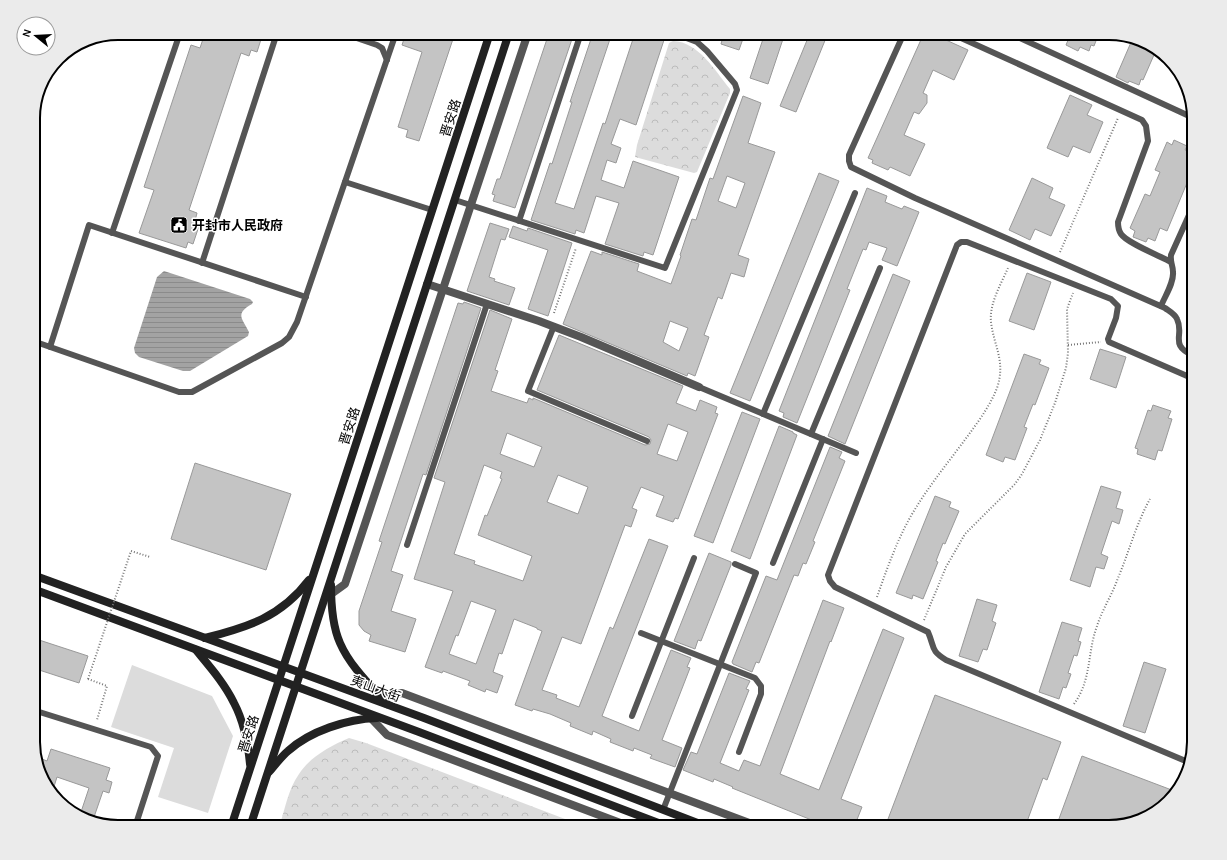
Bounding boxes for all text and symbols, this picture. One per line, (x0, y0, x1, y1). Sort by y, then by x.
north arrow (16, 16, 56, 56)
text: N (20, 27, 34, 39)
street label: 晋安路 (437, 97, 464, 139)
public building icon: 开封市人民政府 (169, 215, 189, 235)
place label: 开封市人民政府 (192, 218, 283, 233)
street label: 晋安路 (336, 405, 363, 447)
street label: 夷山大街 (349, 673, 403, 704)
street label: 晋安路 (235, 713, 262, 755)

